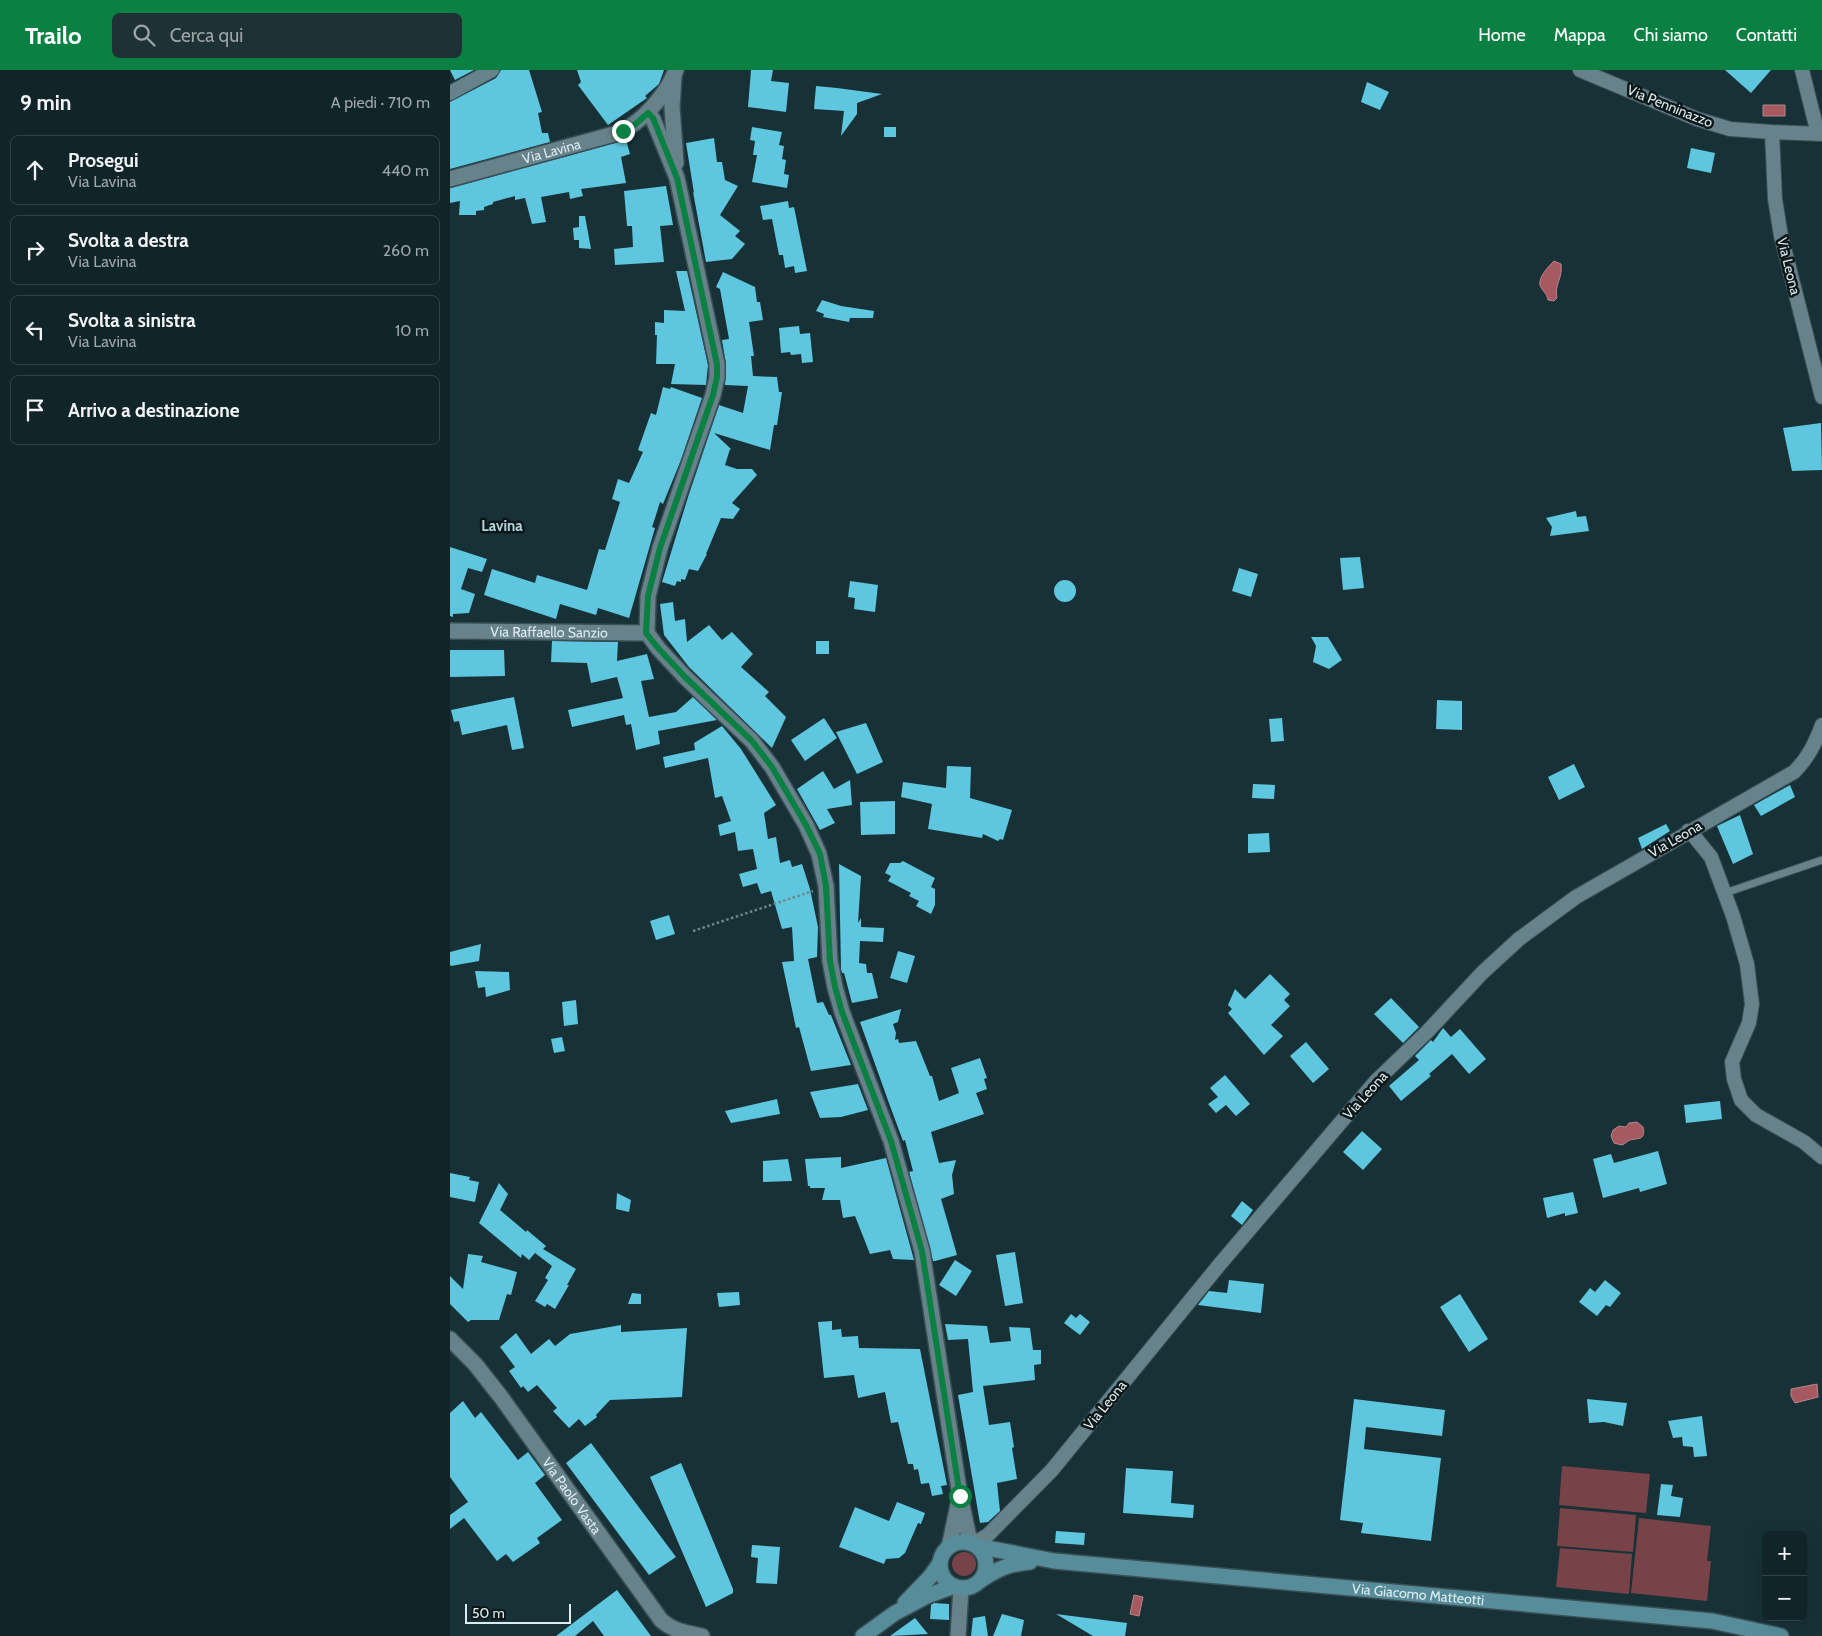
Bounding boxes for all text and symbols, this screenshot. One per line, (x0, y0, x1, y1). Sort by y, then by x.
search box (112, 13, 462, 58)
text: Trailo (25, 21, 82, 50)
icon: search (130, 21, 158, 49)
text: Cerca qui (170, 24, 243, 47)
text: Home (1478, 24, 1526, 46)
text: Mappa (1554, 24, 1606, 46)
text: Chi siamo (1634, 24, 1708, 46)
text: Contatti (1736, 24, 1797, 46)
street label: Via Penninazzo (1624, 81, 1716, 131)
text: 9 min (20, 90, 71, 115)
text: A piedi · 710 m (331, 93, 430, 112)
route end (612, 120, 635, 143)
street label: Via Lavina (520, 135, 583, 168)
text: Prosegui (68, 149, 139, 172)
icon: ahead (21, 156, 49, 184)
text: 440 m (382, 161, 429, 180)
text: Via Lavina (68, 172, 136, 191)
text: Svolta a destra (68, 229, 189, 252)
icon: right (21, 236, 49, 264)
street label: Via Leona (1773, 236, 1805, 297)
text: 260 m (383, 241, 429, 260)
text: Via Lavina (68, 252, 136, 271)
text: Svolta a sinistra (68, 309, 196, 332)
icon: left (21, 316, 49, 344)
text: 10 m (395, 321, 429, 340)
text: Via Lavina (68, 332, 136, 351)
icon: arrive (21, 396, 49, 424)
text: Arrivo a destinazione (68, 399, 239, 422)
district label: Lavina (481, 517, 523, 535)
street label: Via Raffaello Sanzio (490, 622, 608, 642)
street label: Via Leona (1645, 816, 1705, 861)
street label: Via Leona (1339, 1067, 1391, 1123)
street label: Via Leona (1080, 1376, 1131, 1433)
street label: Via Paolo Vasta (538, 1454, 606, 1538)
route start (949, 1485, 972, 1508)
map controls (1762, 1531, 1807, 1621)
button: + (1762, 1531, 1807, 1576)
button: − (1762, 1576, 1807, 1621)
street label: Via Giacomo Matteotti (1351, 1579, 1485, 1609)
scale bar (465, 1601, 571, 1624)
text: 50 m (472, 1604, 505, 1622)

